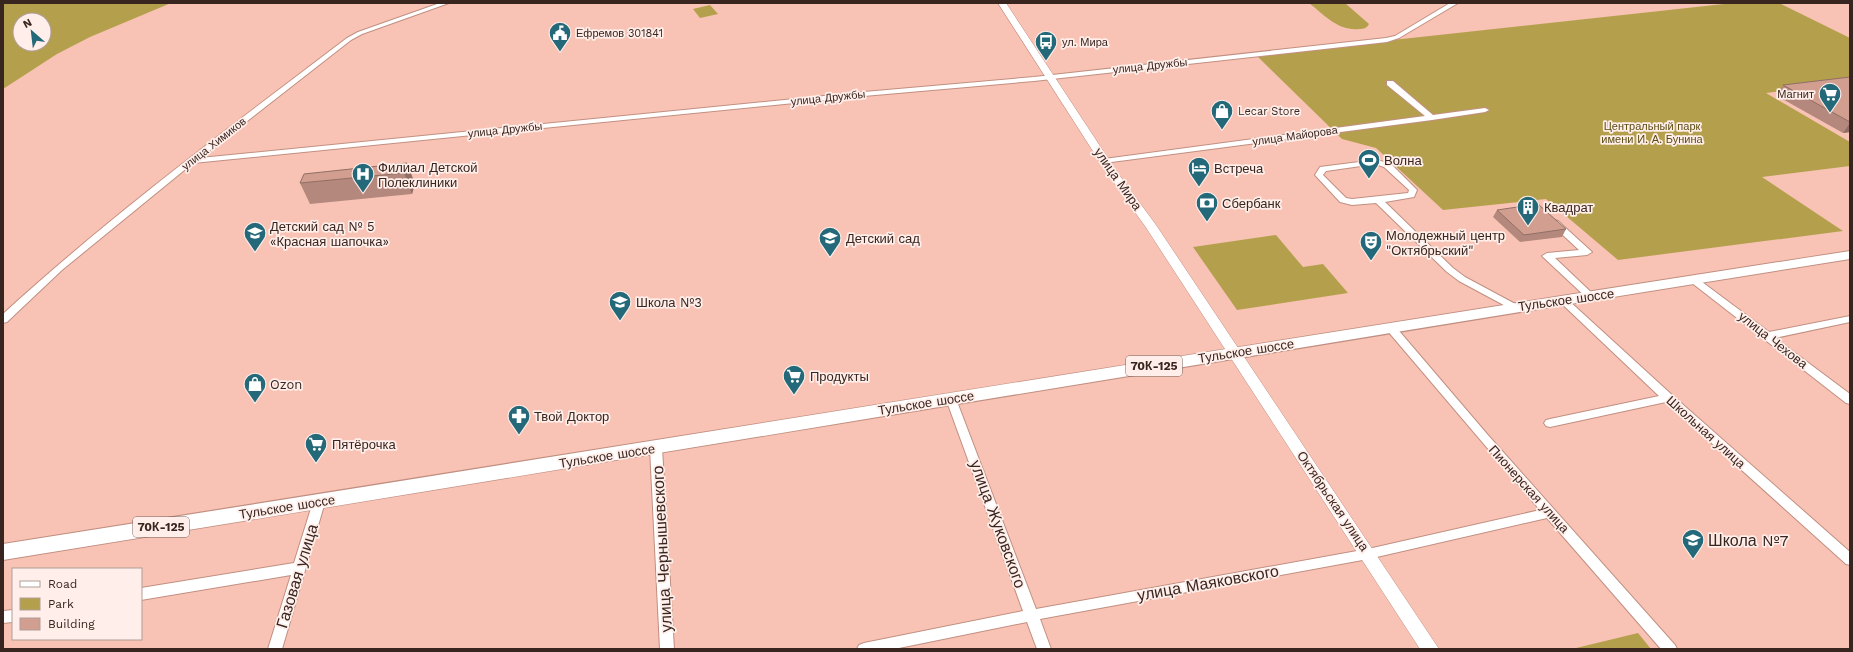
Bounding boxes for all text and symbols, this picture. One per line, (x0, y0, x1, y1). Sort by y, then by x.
north arrow (12, 12, 52, 52)
text: N (21, 16, 34, 31)
public building icon: Ефремов 301841 (547, 20, 573, 53)
place label: Ефремов 301841 (576, 27, 663, 40)
bus stop icon: ул. Мира (1033, 29, 1059, 62)
place label: ул. Мира (1062, 36, 1109, 49)
street label: улица Дружбы (1112, 56, 1188, 76)
supermarket icon: Магнит (1817, 81, 1843, 114)
street label: улица Дружбы (790, 88, 866, 108)
place label: Магнит (1777, 88, 1814, 101)
shop icon: Lecar Store (1209, 98, 1235, 131)
place label: Lecar Store (1238, 105, 1300, 118)
street label: улица Химиков (179, 115, 249, 173)
street label: улица Дружбы (467, 120, 543, 140)
park label: Центральный парк имени И. А. Бунина (1601, 120, 1704, 146)
street label: улица Майорова (1252, 123, 1339, 148)
street label: улица Мира (1091, 145, 1145, 214)
sports icon: Волна (1356, 147, 1382, 180)
place label: Волна (1384, 153, 1422, 168)
hotel icon: Встреча (1186, 155, 1212, 188)
place label: Филиал Детской Полеклиники (378, 160, 477, 190)
hospital icon: Филиал Детской Полеклиники (350, 161, 376, 194)
place label: Встреча (1214, 161, 1264, 176)
bank icon: Сбербанк (1194, 190, 1220, 223)
building icon: Квадрат (1515, 194, 1541, 227)
place label: Сбербанк (1222, 196, 1281, 211)
place label: Квадрат (1544, 200, 1593, 215)
place label: Детский сад № 5 «Красная шапочка» (270, 219, 389, 249)
school or university icon: Детский сад № 5 «Красная шапочка» (242, 220, 268, 253)
school or university icon: Детский сад (817, 225, 843, 258)
place label: Молодежный центр "Октябрьский" (1386, 228, 1505, 258)
theatre icon: Молодежный центр "Октябрьский" (1358, 229, 1384, 262)
place label: Детский сад (846, 231, 920, 246)
street label: Тульское шоссе (1517, 286, 1615, 314)
school or university icon: Школа №3 (607, 289, 633, 322)
place label: Школа №3 (636, 295, 702, 310)
street label: улица Чехова (1736, 308, 1811, 372)
street label: Тульское шоссе (1197, 336, 1295, 366)
road number: 70К-125 (1126, 356, 1182, 376)
supermarket icon: Продукты (781, 363, 807, 396)
place label: Продукты (810, 369, 869, 384)
shop icon: Ozon (242, 371, 268, 404)
place label: Ozon (270, 377, 302, 392)
street label: Тульское шоссе (877, 388, 975, 418)
street label: Школьная улица (1664, 393, 1749, 472)
pharmacy icon: Твой Доктор (506, 403, 532, 436)
place label: Твой Доктор (534, 409, 609, 424)
supermarket icon: Пятёрочка (303, 431, 329, 464)
place label: Пятёрочка (332, 437, 396, 452)
street label: Тульское шоссе (558, 441, 656, 471)
street label: Пионерская улица (1486, 442, 1573, 536)
street label: Октябрьская улица (1294, 448, 1372, 554)
street label: улица Жуковского (966, 457, 1030, 591)
street label: улица Чернышевского (648, 465, 676, 633)
street label: Тульское шоссе (238, 492, 336, 522)
road number: 70К-125 (133, 517, 189, 537)
street label: Газовая улица (272, 522, 322, 630)
school or university icon: Школа №7 (1680, 527, 1706, 560)
place label: Школа №7 (1708, 531, 1789, 550)
street label: улица Маяковского (1136, 561, 1280, 605)
legend (12, 568, 142, 640)
text: Road (48, 577, 77, 591)
text: Park (48, 597, 74, 611)
text: Building (48, 617, 95, 631)

